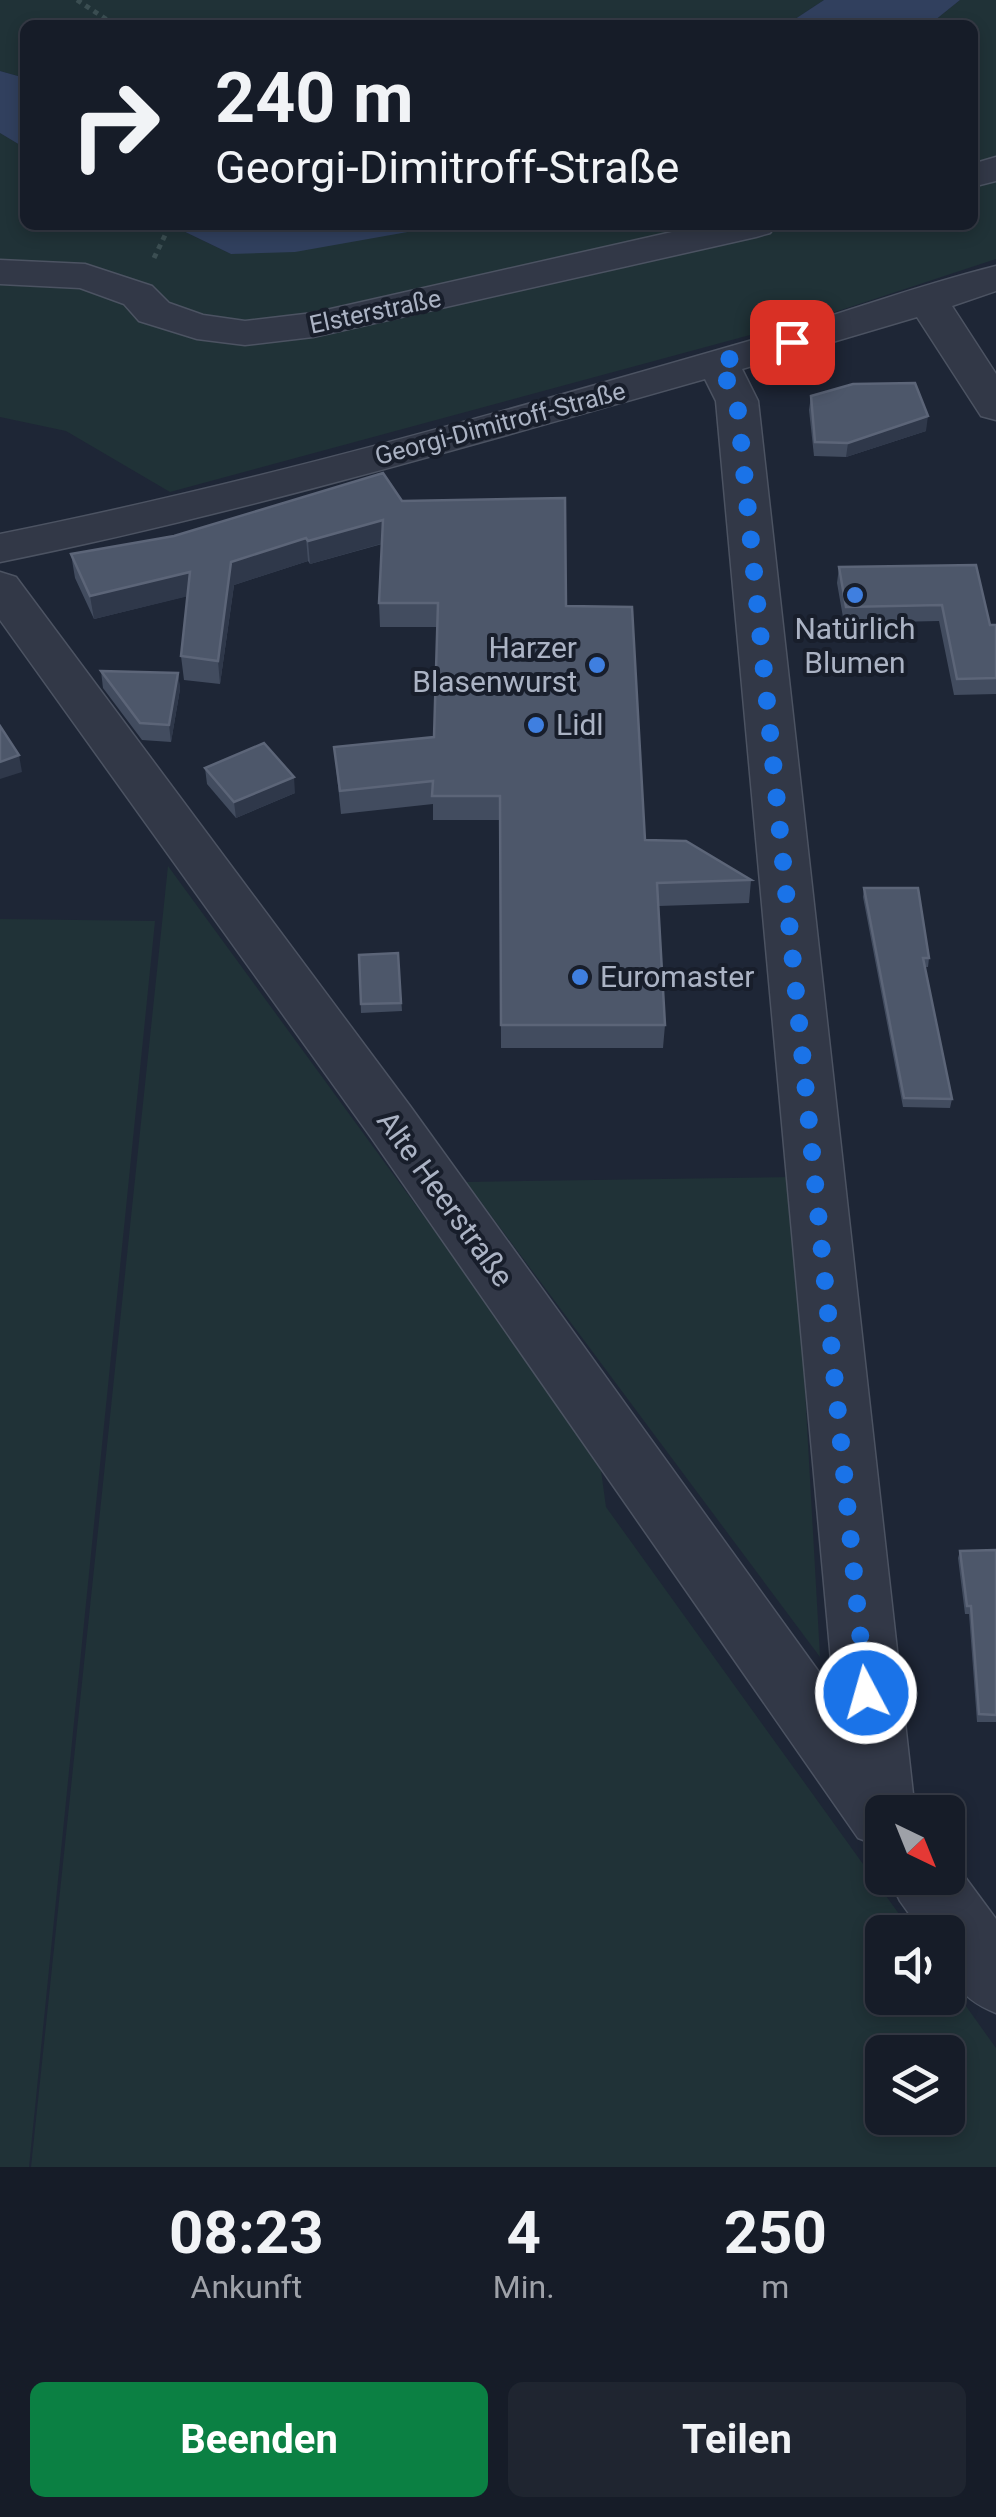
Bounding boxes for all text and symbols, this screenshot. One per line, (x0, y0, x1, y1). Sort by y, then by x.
text: 240 m (215, 57, 414, 139)
icon: right (50, 60, 180, 190)
text: Georgi-Dimitroff-Straße (215, 141, 679, 194)
street label: Elsterstraße (307, 283, 444, 340)
pin (750, 300, 835, 385)
icon: arrive (765, 315, 820, 370)
street label: Georgi-Dimitroff-Straße (372, 376, 628, 471)
marker: Natürlich Blumen (844, 584, 866, 606)
place label: Natürlich Blumen (794, 611, 916, 680)
place label: Harzer Blasenwurst (412, 630, 577, 699)
marker: Harzer Blasenwurst (586, 654, 608, 676)
place label: Lidl (556, 707, 604, 742)
marker: Lidl (525, 714, 547, 736)
place label: Euromaster (600, 959, 754, 994)
marker: Euromaster (569, 966, 591, 988)
street label: Alte Heerstraße (370, 1104, 521, 1293)
position arrow (814, 1641, 918, 1745)
north arrow (865, 1795, 965, 1895)
map controls (865, 1795, 965, 2135)
button: sound (865, 1915, 965, 2015)
button: layers (865, 2035, 965, 2135)
text: 08:23 (169, 2197, 324, 2268)
text: 4 (506, 2197, 541, 2268)
text: 250 (724, 2197, 827, 2268)
text: Ankunft (191, 2268, 302, 2306)
text: Min. (493, 2268, 555, 2306)
text: m (761, 2268, 789, 2306)
button: Beenden (30, 2382, 488, 2497)
button: Teilen (508, 2382, 966, 2497)

